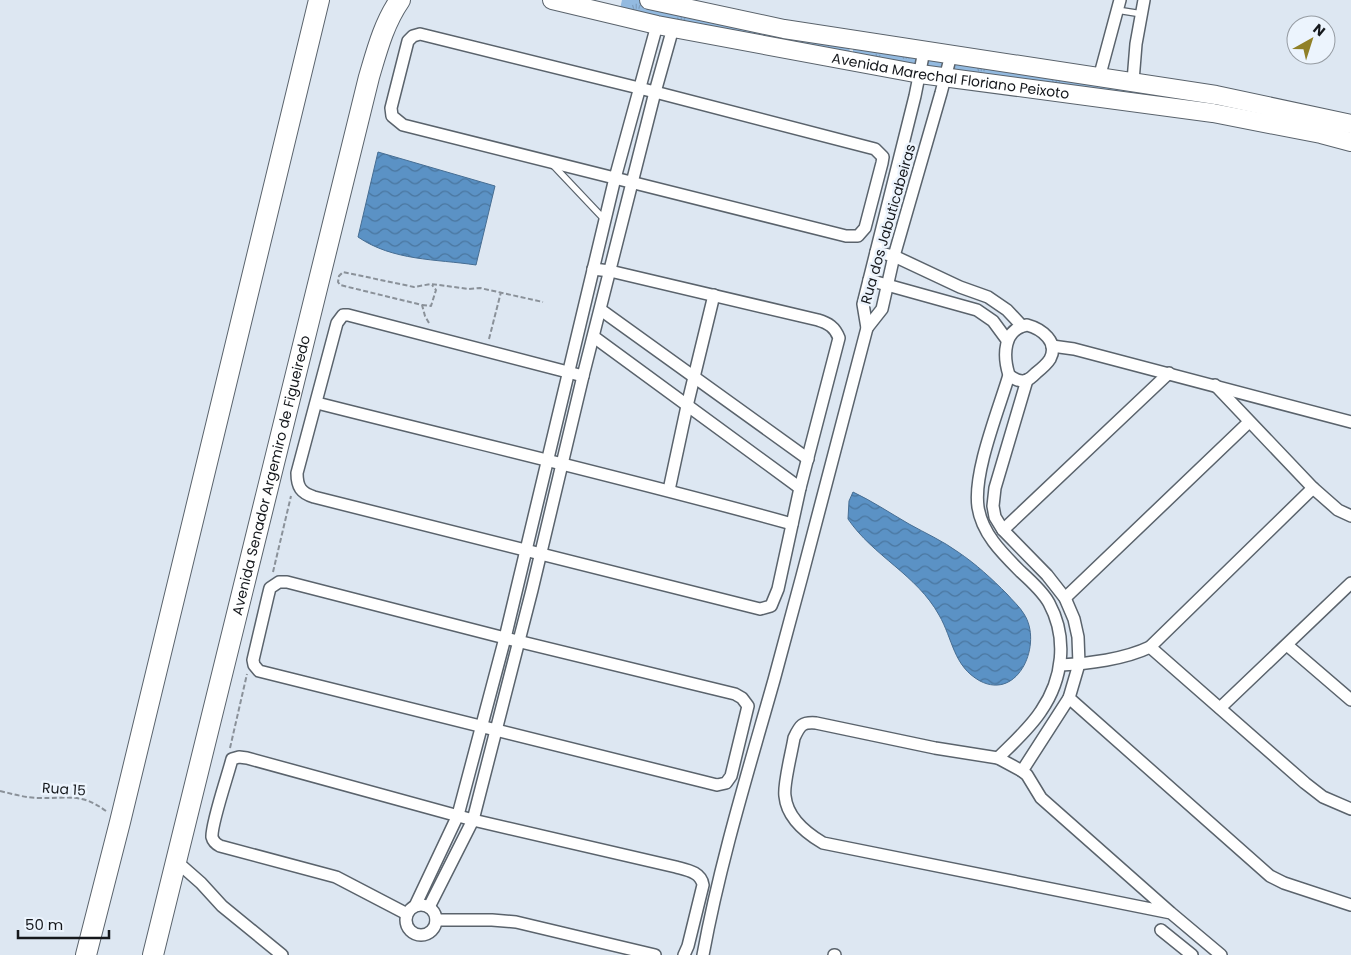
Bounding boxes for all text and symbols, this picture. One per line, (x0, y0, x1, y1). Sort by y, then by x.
north arrow (1286, 15, 1336, 65)
text: N (1309, 19, 1330, 41)
street label: Avenida Marechal Floriano Peixoto (830, 48, 1071, 104)
street label: Rua dos Jabuticabeiras (856, 142, 920, 306)
street label: Avenida Senador Argemiro de Figueiredo (227, 333, 315, 617)
street label: Rua 15 (41, 777, 87, 801)
scale bar (18, 908, 109, 940)
text: 50 m (25, 914, 63, 935)

